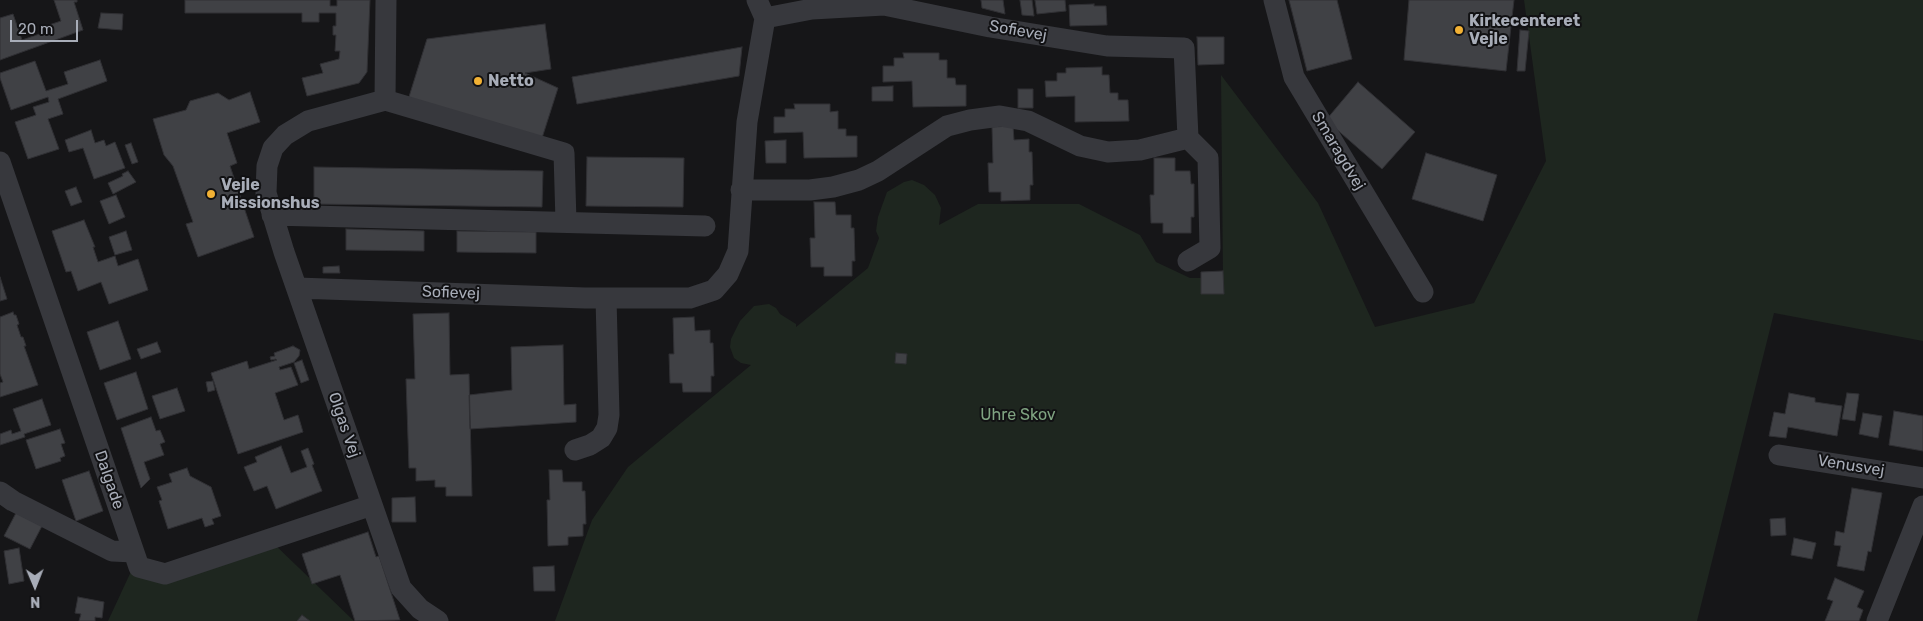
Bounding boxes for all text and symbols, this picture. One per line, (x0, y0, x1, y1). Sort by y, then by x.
scale bar (12, 10, 80, 42)
place label: Kirkecenteret Vejle (1469, 11, 1580, 49)
street label: Sofievej (988, 17, 1048, 45)
text: 20 m (18, 20, 53, 38)
marker: Kirkecenteret Vejle (1453, 24, 1465, 36)
place label: Netto (488, 71, 534, 91)
marker: Netto (472, 75, 484, 87)
street label: Smaragdvej (1307, 108, 1369, 194)
place label: Vejle Missionshus (221, 175, 320, 213)
marker: Vejle Missionshus (205, 188, 217, 200)
street label: Sofievej (422, 282, 480, 304)
street label: Olgas Vej (324, 390, 364, 460)
park label: Uhre Skov (980, 405, 1056, 425)
street label: Dalgade (90, 448, 128, 512)
street label: Venusvej (1816, 451, 1886, 481)
north arrow (10, 561, 60, 611)
text: N (30, 593, 40, 610)

